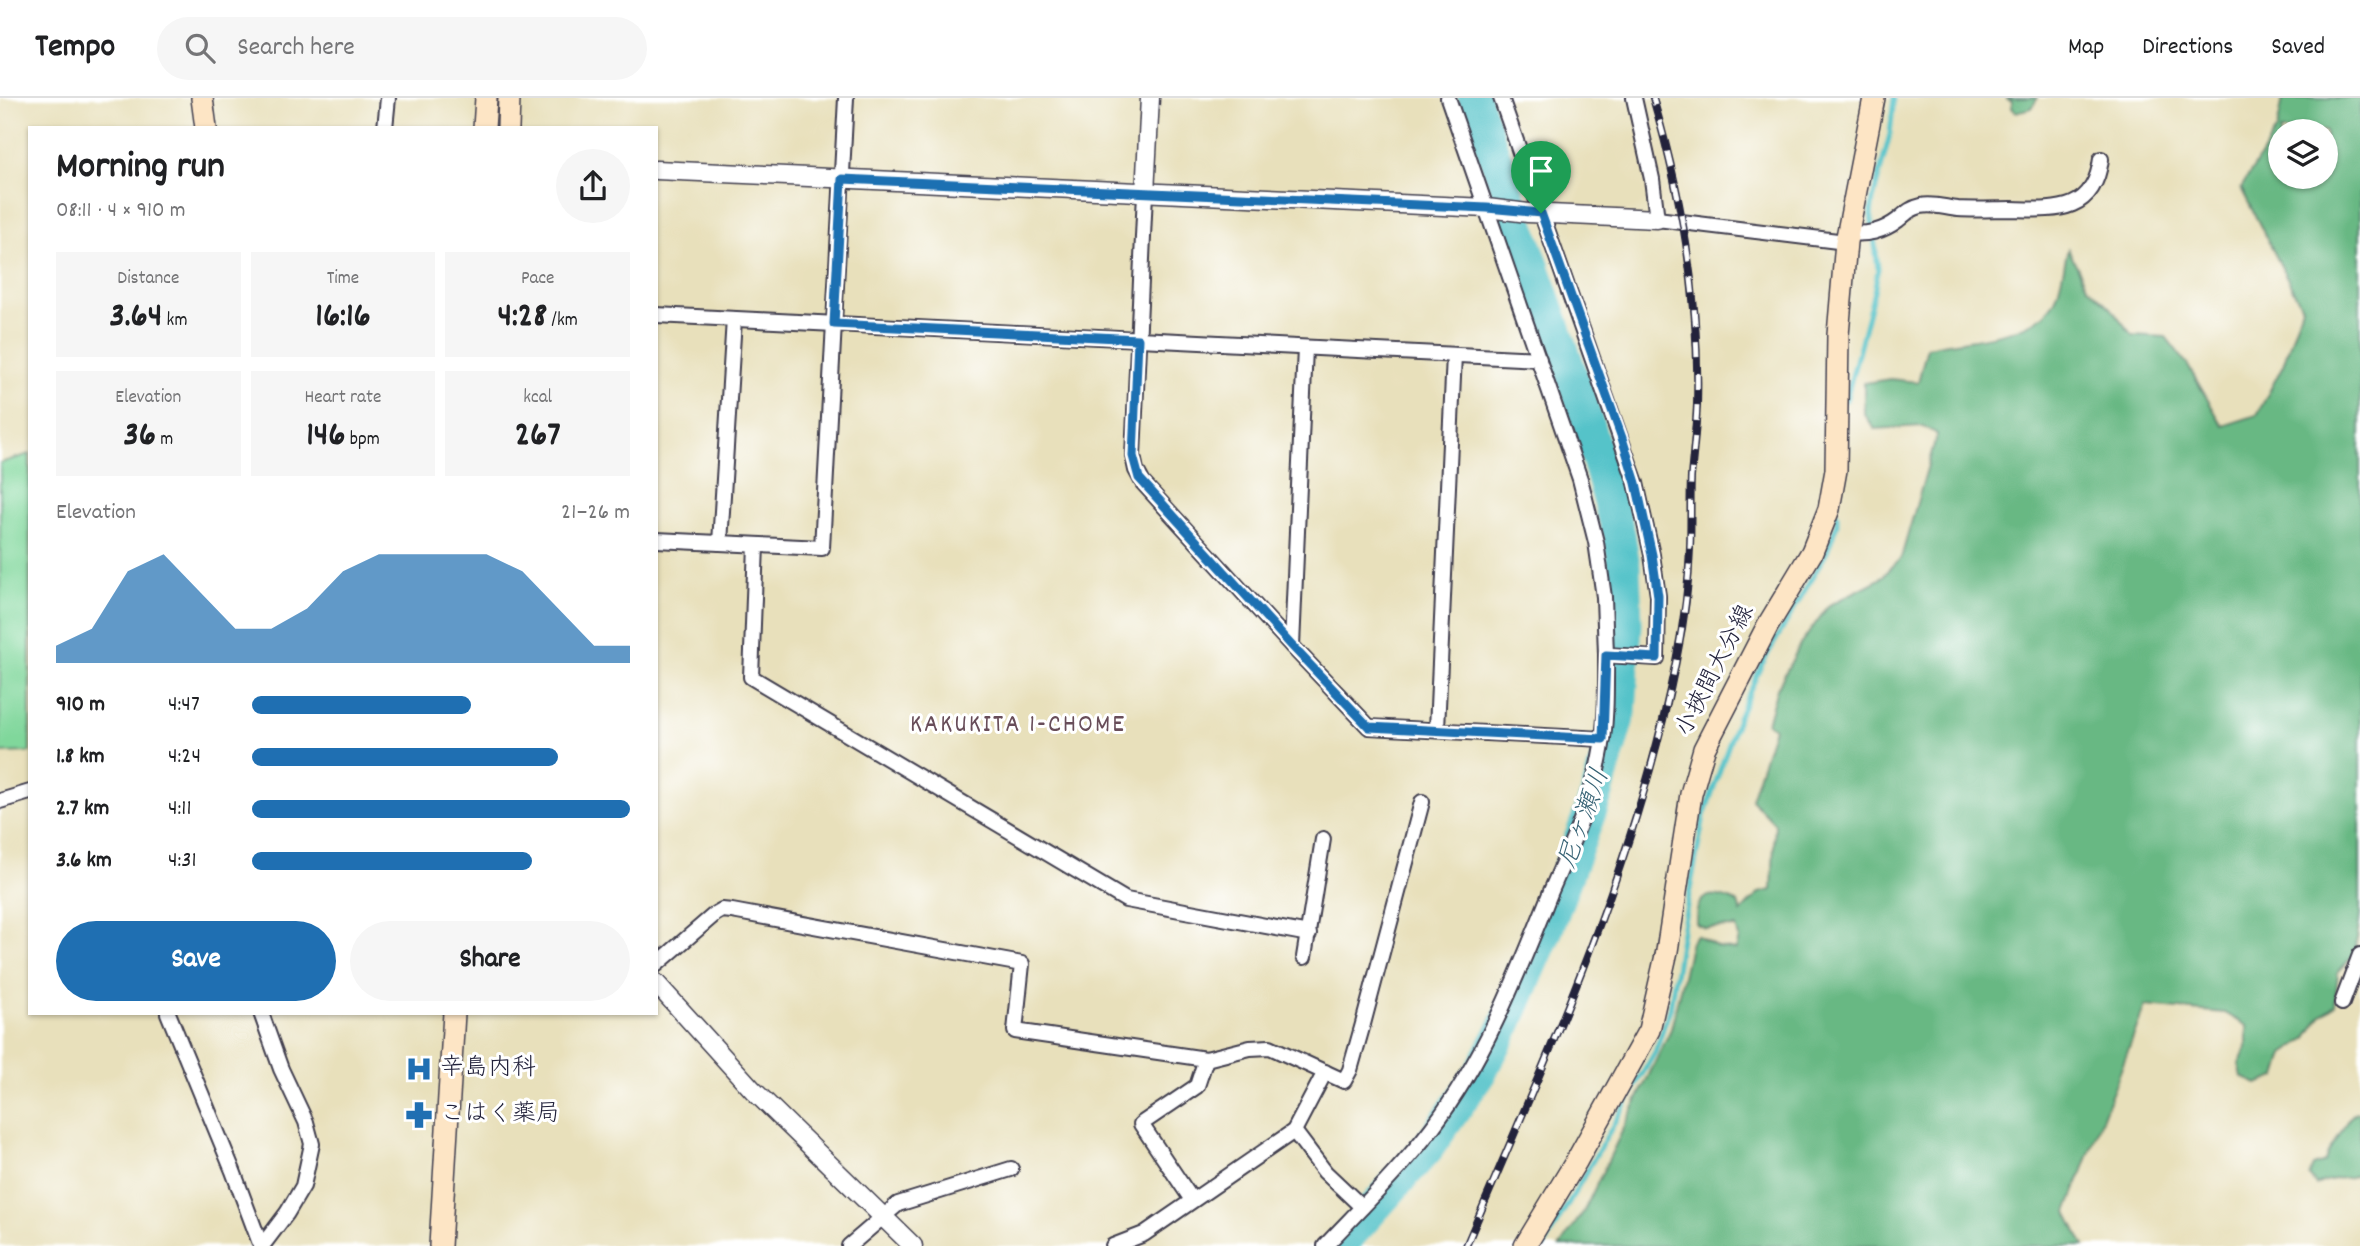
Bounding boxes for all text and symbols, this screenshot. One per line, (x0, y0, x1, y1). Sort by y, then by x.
search box (157, 17, 647, 80)
text: Tempo (35, 25, 115, 72)
icon: search (181, 29, 219, 67)
text: Search here (237, 30, 355, 67)
text: Map (2068, 31, 2104, 65)
text: Directions (2142, 31, 2233, 65)
text: Saved (2271, 31, 2325, 65)
map controls (2268, 119, 2338, 189)
button: layers (2268, 119, 2338, 189)
text: Morning run (56, 141, 225, 196)
pin (1511, 141, 1571, 213)
button: share (556, 149, 630, 223)
icon: arrive (1522, 152, 1560, 190)
text: 08:11 · 4 × 910 m (56, 195, 186, 228)
text: Distance (117, 266, 179, 293)
text: Time (327, 266, 359, 293)
text: Pace (521, 266, 554, 293)
text: 3.64 (109, 293, 162, 343)
text: 16:16 (315, 293, 371, 343)
text: 4:28 (498, 293, 547, 343)
text: km (162, 308, 187, 335)
text: /km (547, 308, 578, 335)
text: Elevation (115, 385, 181, 412)
text: Heart rate (305, 385, 381, 412)
text: kcal (523, 385, 552, 412)
text: 36 (123, 412, 156, 462)
text: 146 (306, 412, 345, 462)
text: 267 (515, 412, 561, 462)
text: m (156, 427, 173, 454)
text: bpm (345, 427, 380, 454)
text: Elevation (56, 497, 136, 530)
text: 21–26 m (561, 497, 630, 530)
street label: 小挾間大分線 (1668, 599, 1764, 743)
text: 910 m (56, 689, 105, 722)
text: 4:47 (168, 689, 200, 722)
district label: KAKUKITA 1-CHOME (910, 707, 1126, 744)
text: 1.8 km (56, 741, 105, 774)
text: 4:24 (168, 741, 201, 774)
water label: 尼ヶ瀬川 (1550, 764, 1620, 874)
text: 2.7 km (56, 793, 109, 826)
text: 4:11 (168, 793, 191, 826)
text: 3.6 km (56, 845, 112, 878)
text: 4:31 (168, 845, 197, 878)
button: Save (56, 921, 336, 1001)
button: Share (350, 921, 630, 1001)
place label: 辛島内科 (440, 1052, 536, 1086)
hospital icon: 辛島内科 (404, 1054, 434, 1084)
place label: こはく薬局 (440, 1098, 560, 1132)
pharmacy icon: こはく薬局 (404, 1100, 434, 1130)

